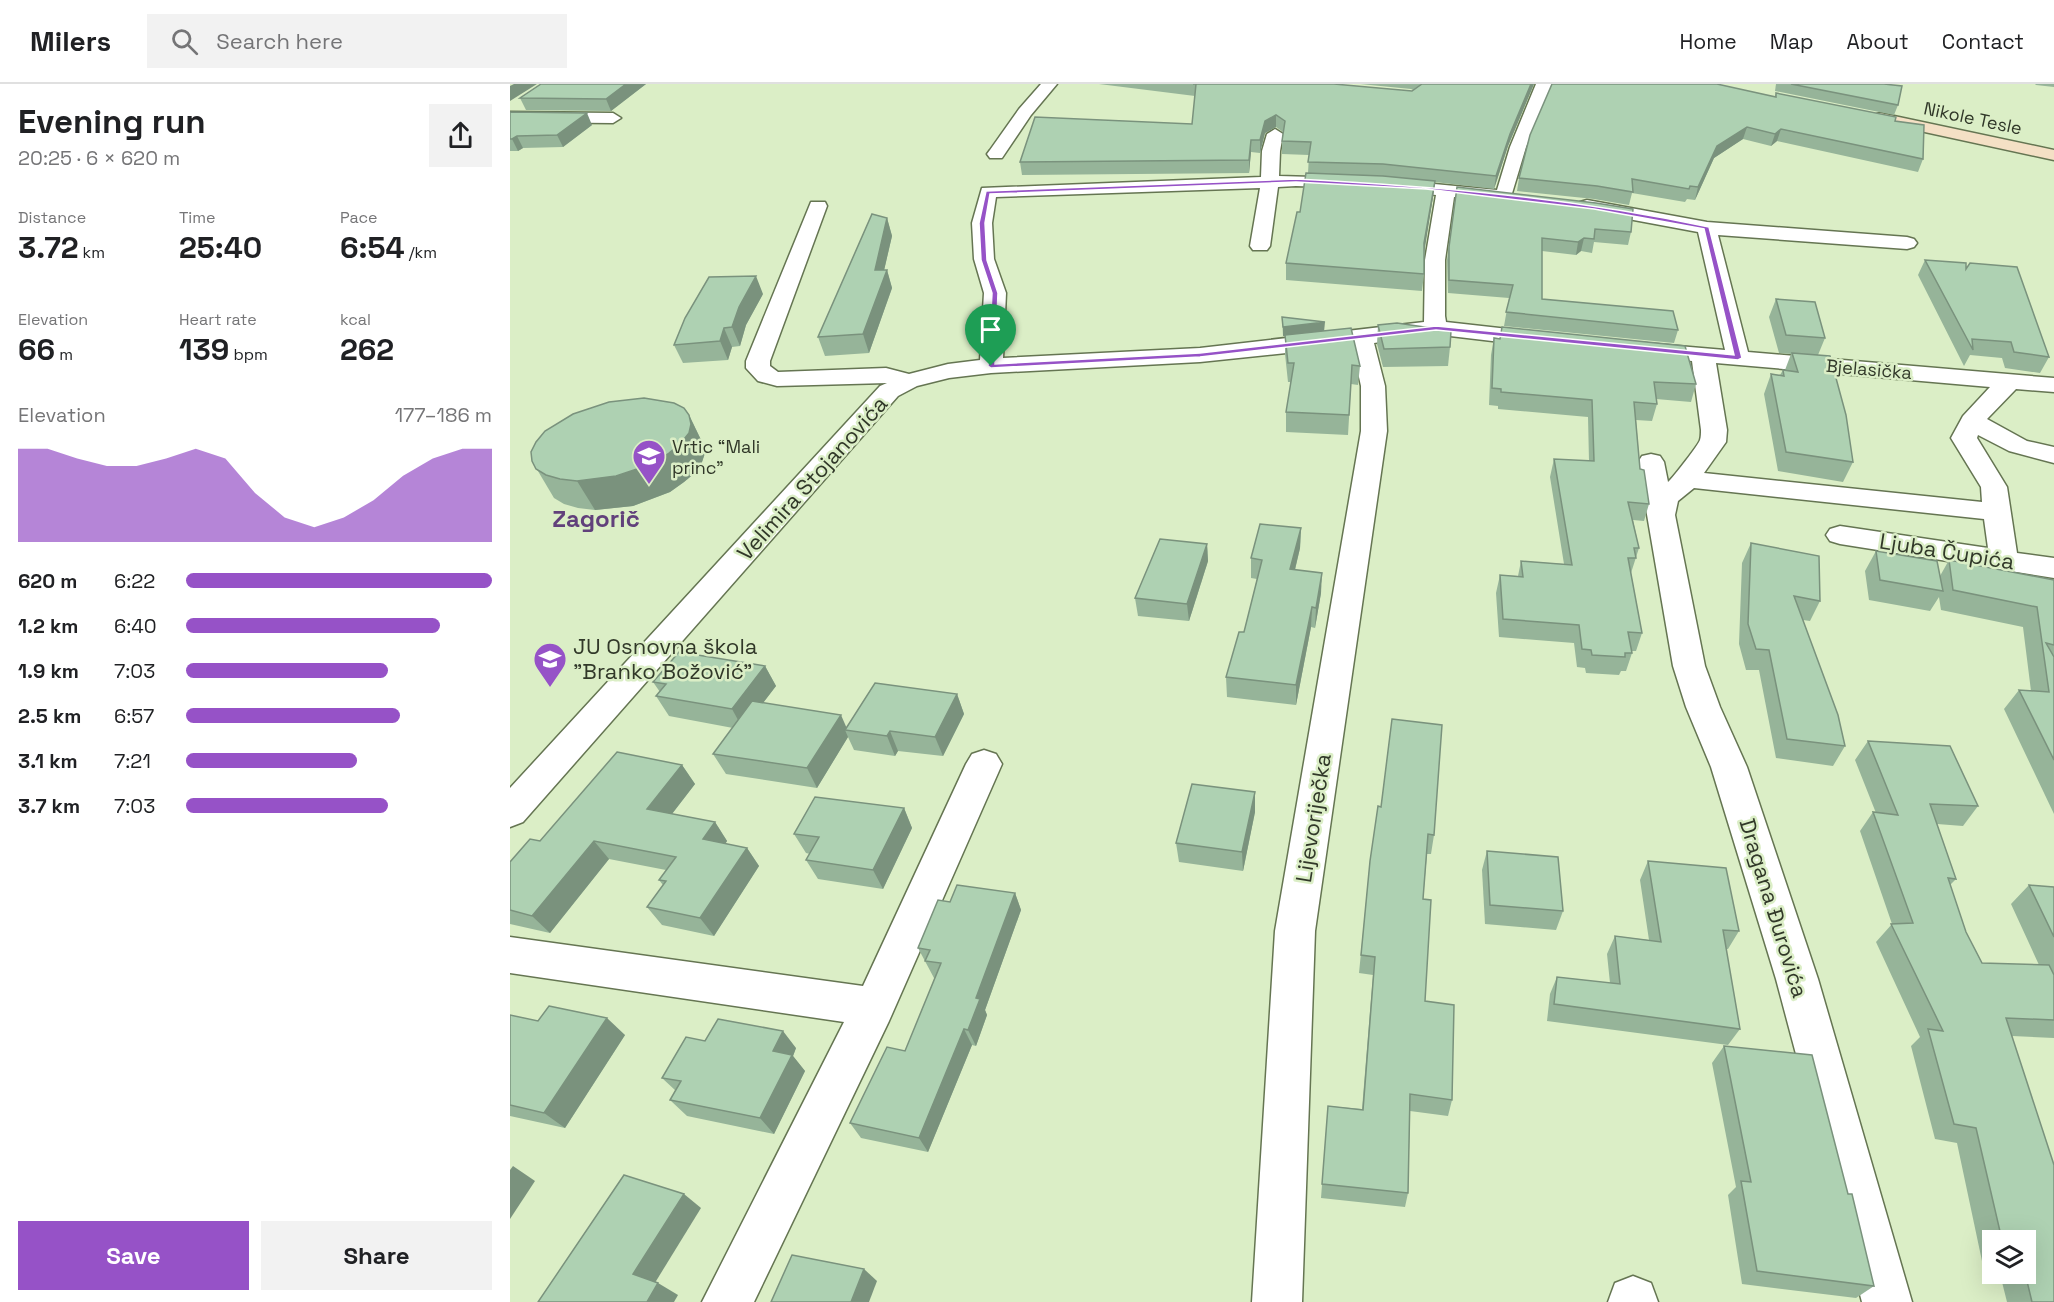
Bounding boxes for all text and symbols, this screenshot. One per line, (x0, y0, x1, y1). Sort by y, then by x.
search box (147, 14, 567, 68)
text: Milers (30, 23, 111, 59)
icon: search (168, 25, 201, 58)
text: Search here (216, 27, 343, 55)
text: Home (1679, 28, 1737, 55)
text: Map (1770, 28, 1814, 55)
text: About (1847, 28, 1909, 55)
text: Contact (1942, 28, 2024, 55)
street label: Nikole Tesle (1922, 96, 2024, 140)
text: Evening run (18, 101, 206, 143)
button: share (429, 104, 492, 167)
text: 20:25 · 6 × 620 m (18, 145, 180, 171)
text: Distance (18, 207, 86, 228)
text: Time (179, 207, 215, 228)
text: Pace (340, 207, 377, 228)
text: 3.72 (18, 228, 78, 267)
text: 25:40 (179, 228, 262, 267)
text: 6:54 (340, 228, 405, 267)
text: km (78, 242, 105, 263)
text: /km (405, 242, 437, 263)
pin (965, 304, 1016, 366)
text: Elevation (18, 309, 88, 330)
text: Heart rate (179, 309, 257, 330)
text: kcal (340, 309, 371, 330)
icon: arrive (974, 313, 1007, 346)
text: 66 (18, 330, 55, 369)
text: 139 (179, 330, 229, 369)
text: 262 (340, 330, 394, 369)
text: m (55, 344, 73, 365)
text: bpm (229, 344, 268, 365)
street label: Bjelasička (1825, 354, 1913, 384)
street label: Velimira Stojanovića (731, 390, 893, 566)
text: Elevation (18, 402, 106, 428)
text: 177–186 m (395, 402, 492, 428)
place label: Vrtic “Mali princ” (672, 435, 760, 479)
school or university icon: Vrtic “Mali princ” (631, 438, 667, 485)
district label: Zagorič (552, 503, 640, 534)
street label: Ljuba Čupića (1877, 527, 2017, 576)
text: 620 m (18, 568, 77, 594)
text: 6:22 (114, 568, 155, 594)
text: 1.2 km (18, 613, 78, 639)
text: 6:40 (114, 613, 157, 639)
place label: JU Osnovna škola "Branko Božović" (573, 632, 758, 685)
school or university icon: JU Osnovna škola "Branko Božović" (532, 641, 568, 688)
text: 1.9 km (18, 658, 79, 684)
text: 7:03 (114, 658, 155, 684)
text: 2.5 km (18, 703, 81, 729)
text: 6:57 (114, 703, 154, 729)
text: 3.1 km (18, 748, 78, 774)
text: 7:21 (114, 748, 151, 774)
street label: Lijevoriječka (1289, 751, 1337, 884)
text: 3.7 km (18, 793, 80, 819)
text: 7:03 (114, 793, 155, 819)
street label: Dragana Đurovića (1733, 815, 1815, 1001)
button: Save (18, 1221, 249, 1290)
button: Share (261, 1221, 492, 1290)
map controls (1982, 1230, 2036, 1284)
button: layers (1982, 1230, 2036, 1284)

